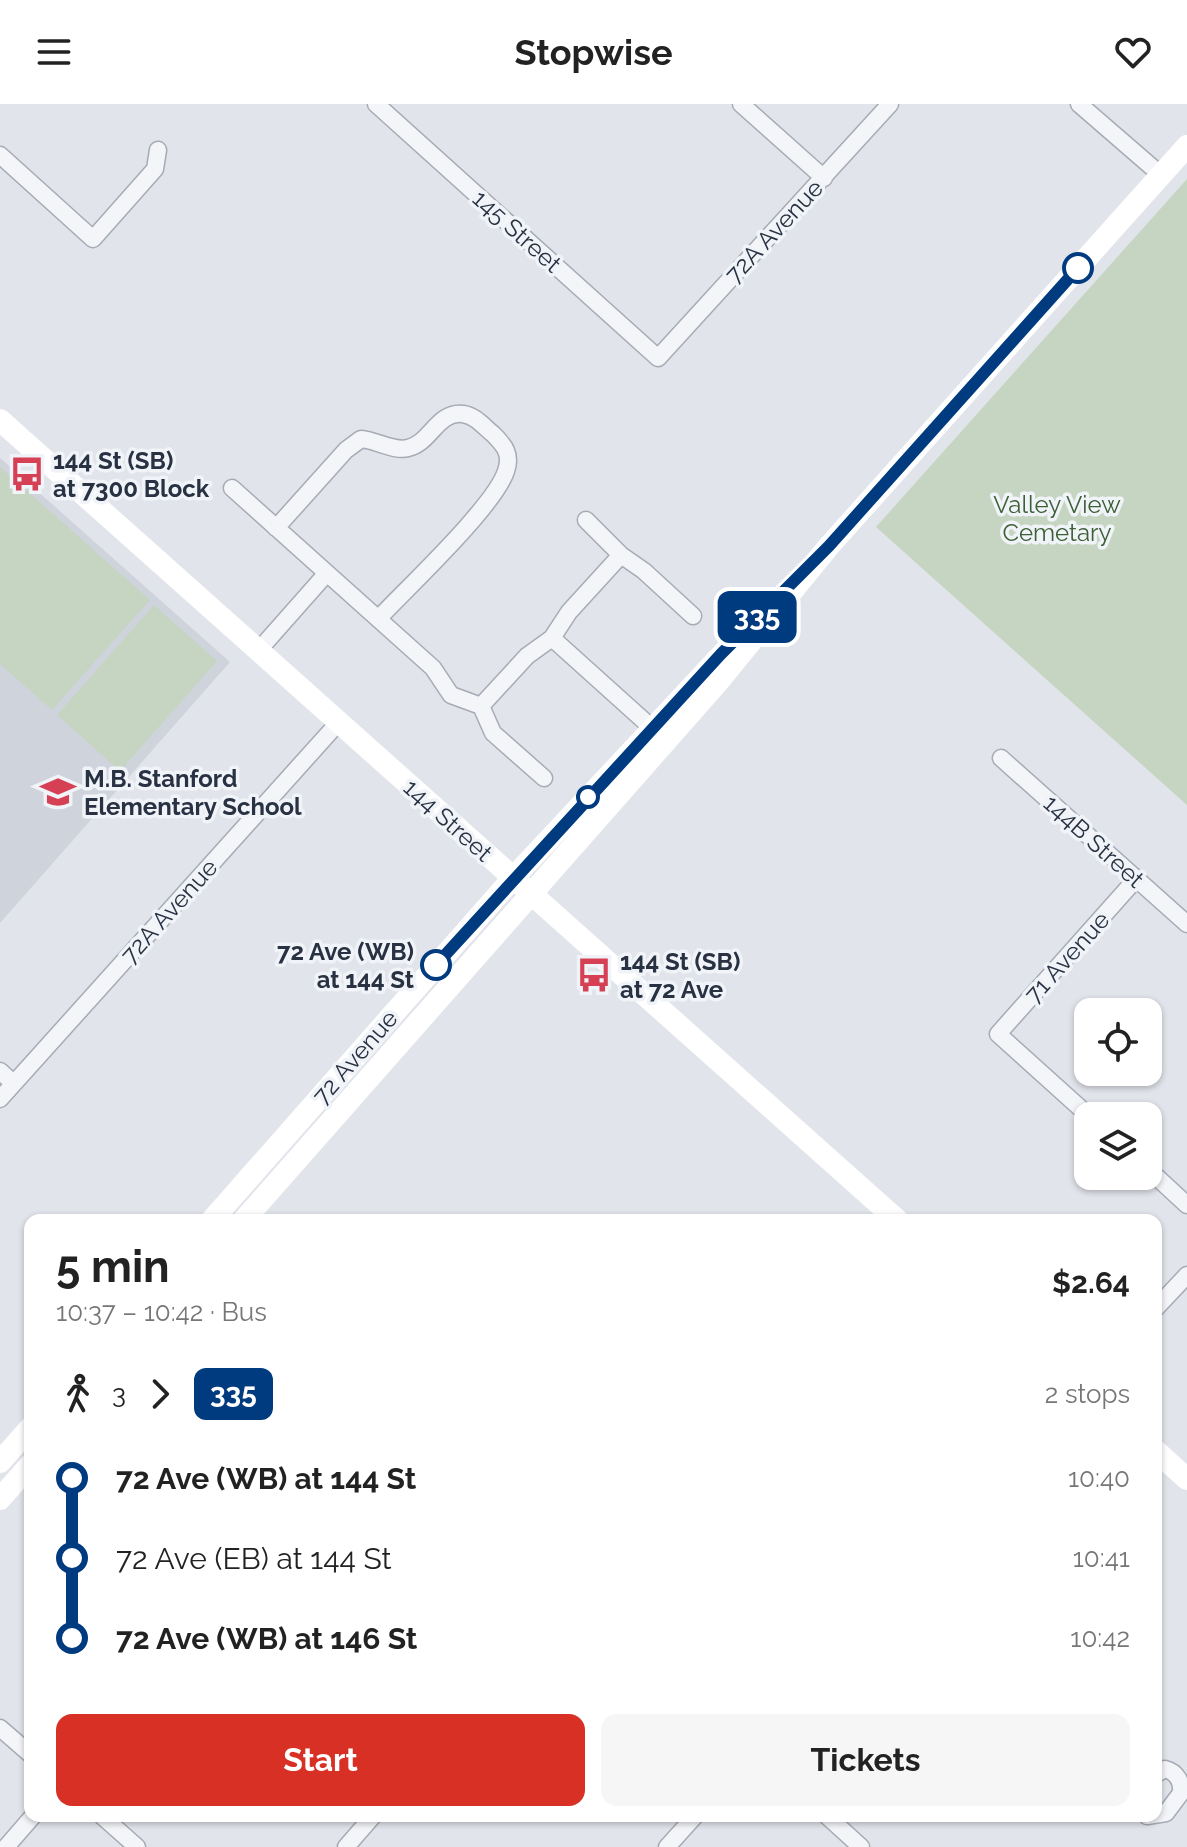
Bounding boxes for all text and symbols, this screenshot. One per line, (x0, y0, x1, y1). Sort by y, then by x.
icon: menu (32, 30, 76, 74)
icon: heart (1111, 30, 1155, 74)
text: Stopwise (515, 31, 672, 73)
street label: 72A Avenue (719, 173, 829, 289)
street label: 145 Street (467, 184, 567, 278)
unlabelled marker (1063, 253, 1093, 283)
place label: 144 St (SB) at 7300 Block (53, 446, 210, 503)
bus stop icon: 144 St (SB) at 7300 Block (8, 455, 46, 493)
park label: Valley View Cemetary (993, 490, 1121, 547)
line badge: 335 (711, 591, 803, 643)
text: 335 (734, 600, 780, 633)
place label: M.B. Stanford Elementary School (84, 764, 302, 821)
school or university icon: M.B. Stanford Elementary School (39, 773, 77, 811)
street label: 144 Street (398, 773, 498, 867)
unlabelled marker (577, 786, 599, 808)
street label: 144B Street (1038, 788, 1150, 894)
street label: 72A Avenue (115, 853, 223, 969)
street label: 71 Avenue (1019, 905, 1115, 1009)
place label: 72 Ave (WB) at 144 St (277, 937, 414, 994)
place label: 144 St (SB) at 72 Ave (620, 947, 740, 1004)
marker: 72 Ave (WB) at 144 St (421, 950, 451, 980)
bus stop icon: 144 St (SB) at 72 Ave (575, 956, 613, 994)
map controls (1074, 998, 1162, 1190)
button: locate (1074, 998, 1162, 1086)
street label: 72 Avenue (306, 1004, 404, 1110)
button: layers (1074, 1102, 1162, 1190)
text: 5 min (56, 1241, 170, 1292)
text: $2.64 (1052, 1265, 1130, 1300)
text: 10:37 – 10:42 · Bus (56, 1297, 267, 1327)
icon: walk (56, 1372, 100, 1416)
icon: forward (138, 1372, 182, 1416)
text: 335 (210, 1377, 257, 1410)
text: 3 (112, 1379, 126, 1409)
text: 2 stops (1045, 1379, 1130, 1409)
text: 72 Ave (WB) at 144 St (116, 1461, 416, 1496)
text: 10:40 (1068, 1463, 1130, 1493)
text: 72 Ave (EB) at 144 St (116, 1541, 392, 1576)
text: 10:41 (1073, 1543, 1130, 1573)
text: 72 Ave (WB) at 146 St (116, 1621, 417, 1656)
text: 10:42 (1070, 1623, 1130, 1653)
button: Start (56, 1714, 585, 1806)
button: Tickets (601, 1714, 1130, 1806)

